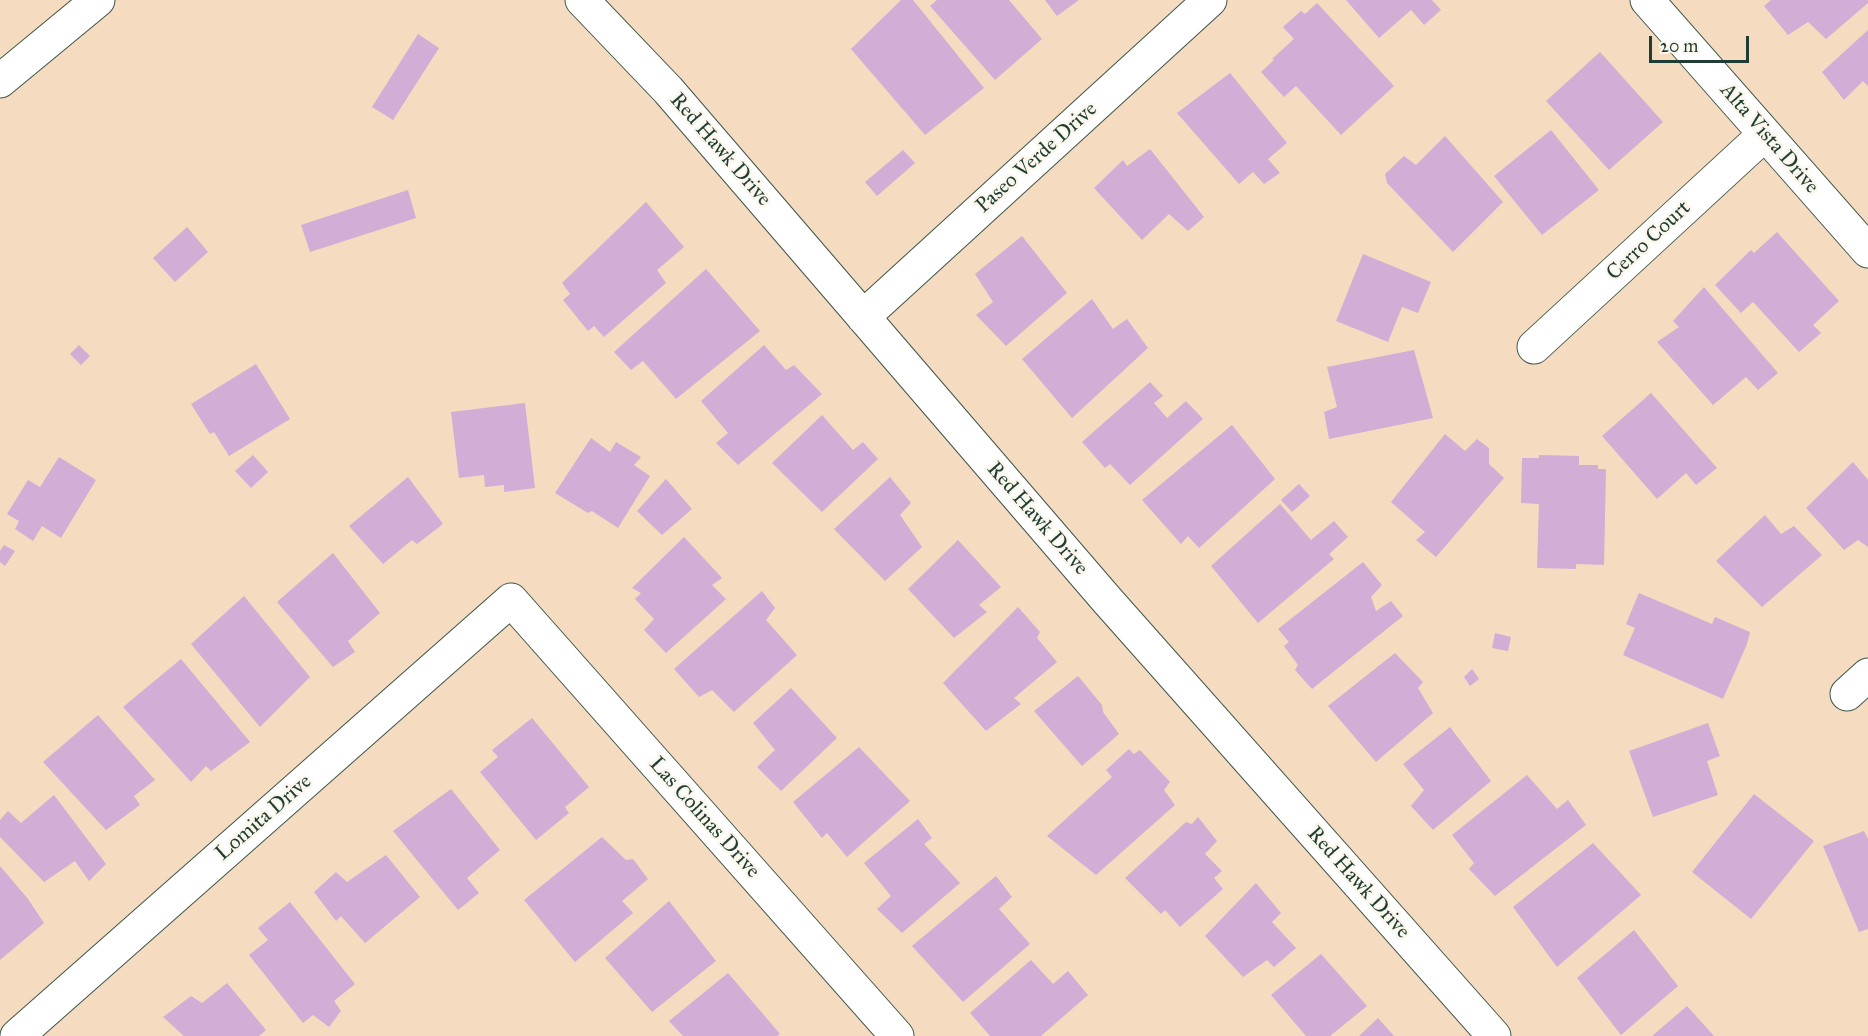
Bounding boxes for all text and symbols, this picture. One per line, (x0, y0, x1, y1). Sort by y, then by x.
scale bar (1652, 24, 1752, 62)
text: 20 m (1660, 35, 1698, 57)
street label: Alta Vista Drive (1714, 79, 1824, 199)
street label: Red Hawk Drive (664, 88, 776, 212)
street label: Paseo Verde Drive (971, 97, 1103, 219)
street label: Cerro Court (1602, 196, 1696, 286)
street label: Red Hawk Drive (981, 457, 1093, 581)
street label: Las Colinas Drive (643, 752, 765, 884)
street label: Lomita Drive (211, 769, 317, 867)
street label: Red Hawk Drive (1301, 822, 1415, 944)

